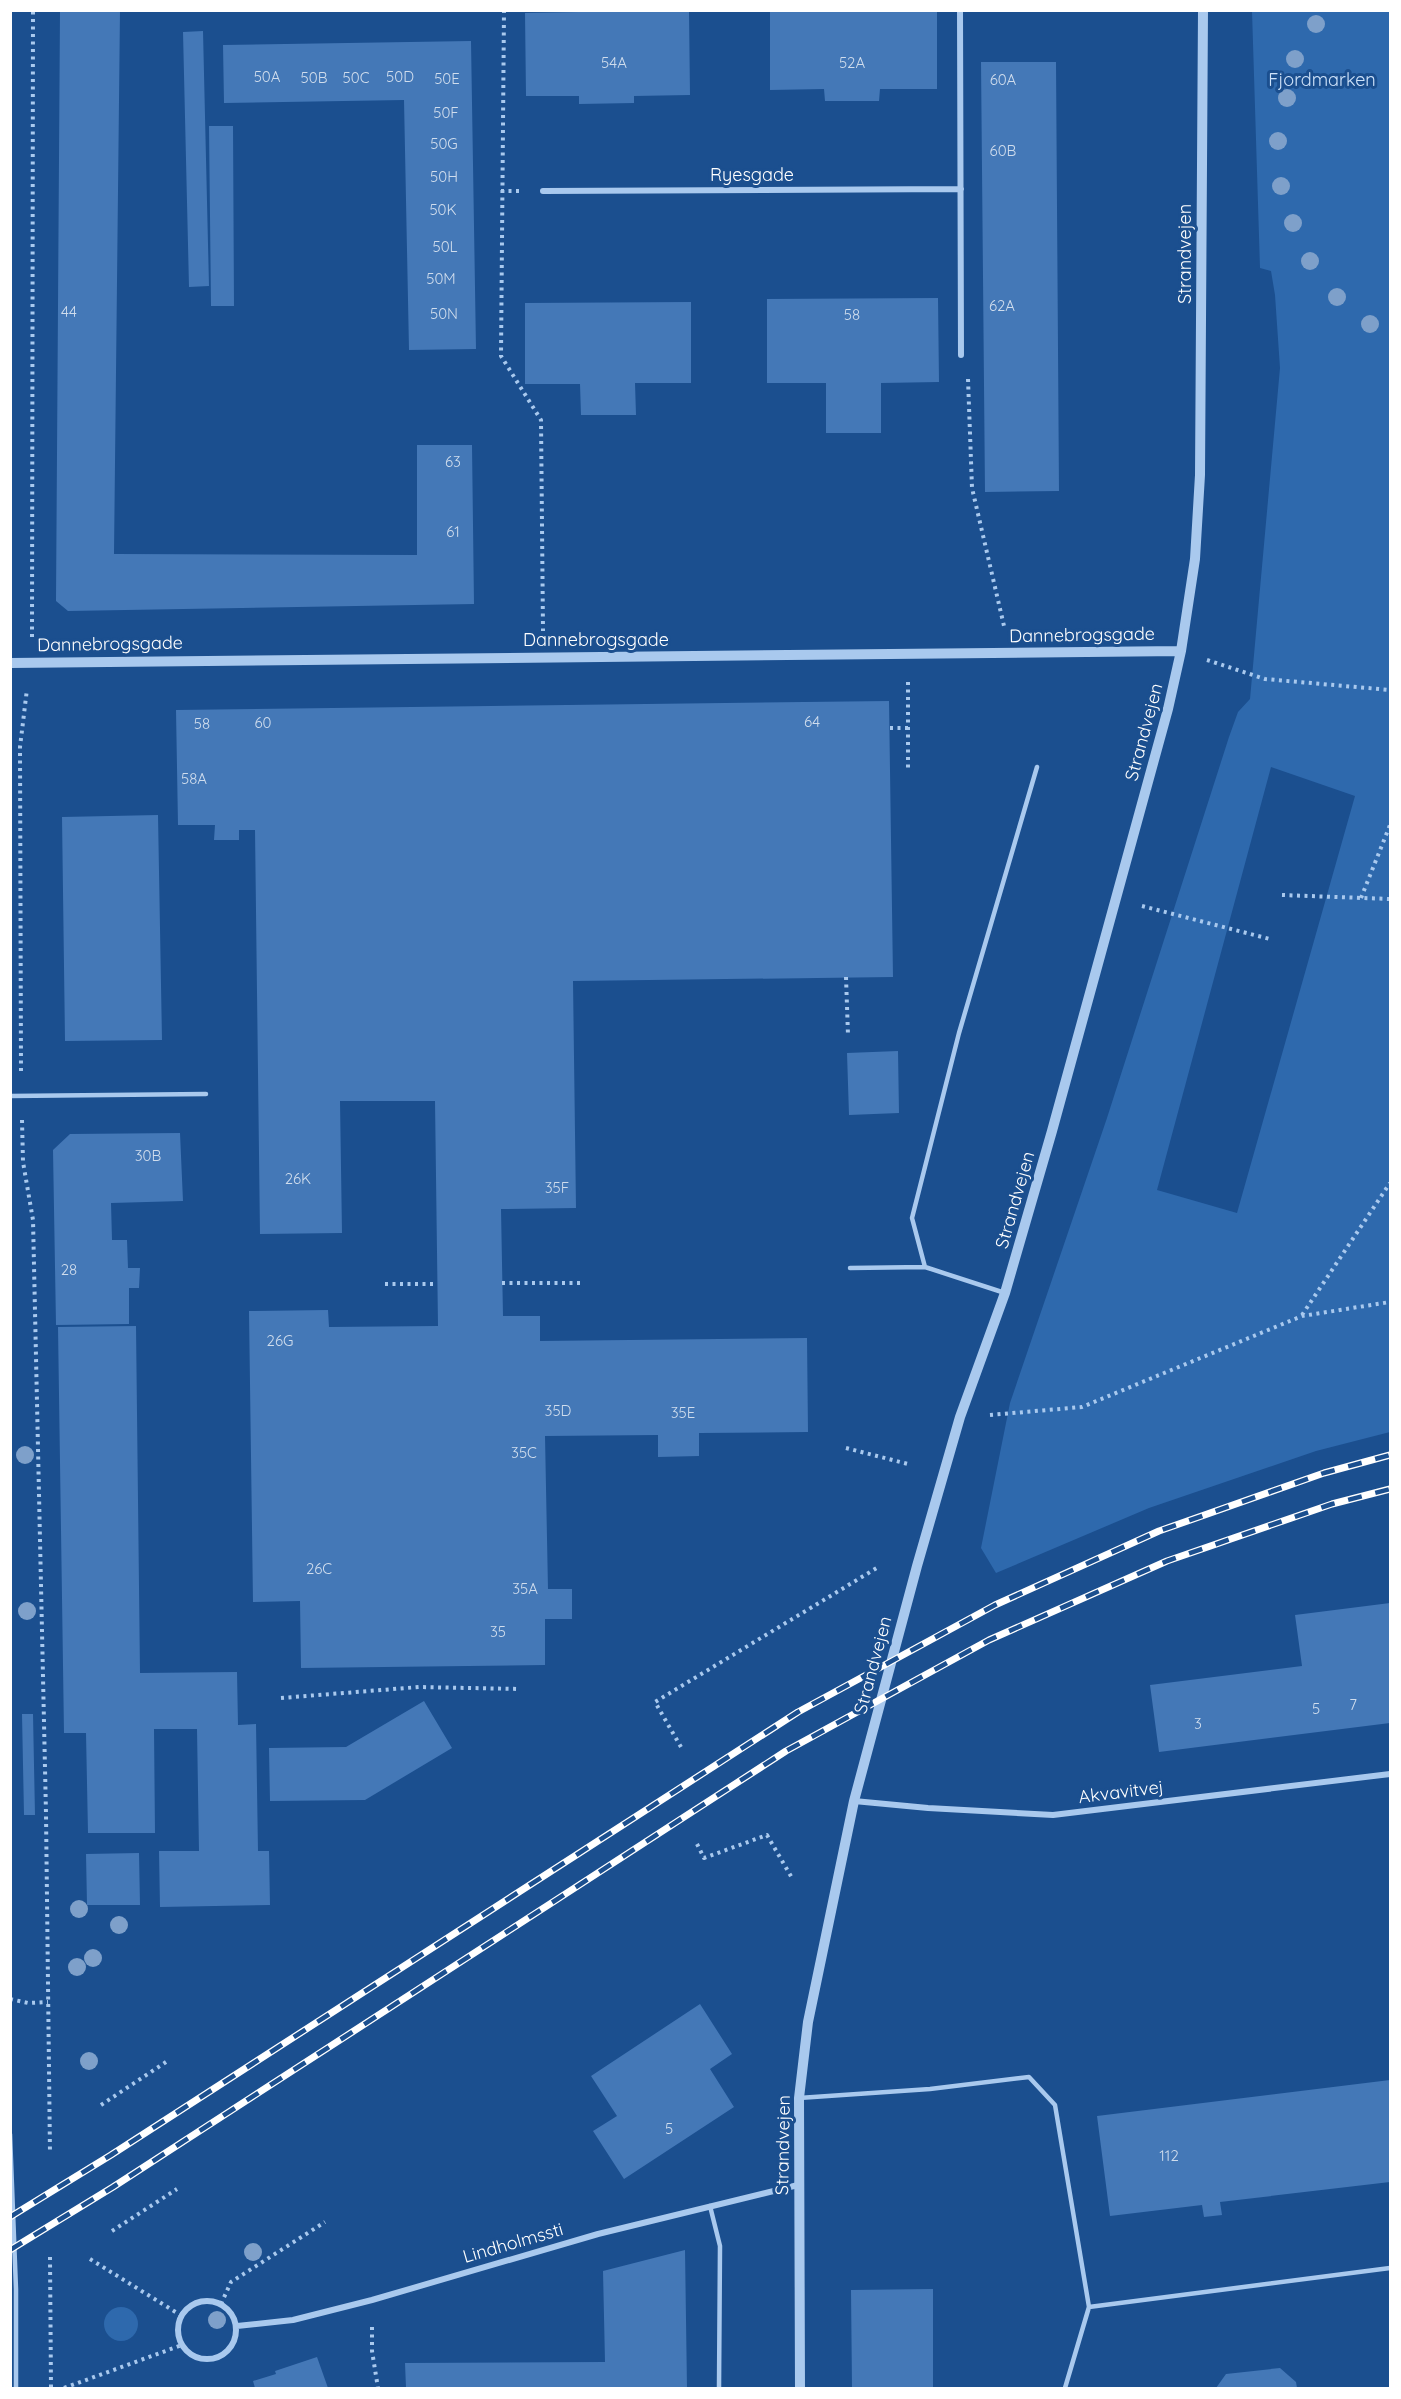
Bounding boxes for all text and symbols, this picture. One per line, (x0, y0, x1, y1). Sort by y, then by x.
house number: 54A (601, 53, 627, 72)
house number: 52A (839, 53, 865, 72)
house number: 50A (254, 67, 281, 86)
house number: 50D (386, 67, 414, 86)
house number: 50B (301, 68, 328, 87)
house number: 50C (343, 68, 370, 87)
park label: Fjordmarken (1268, 68, 1376, 91)
house number: 50E (434, 69, 460, 88)
house number: 60A (990, 70, 1017, 89)
house number: 50F (433, 103, 459, 122)
house number: 50G (430, 134, 458, 153)
house number: 60B (990, 141, 1017, 160)
street label: Ryesgade (710, 163, 794, 186)
house number: 50H (430, 167, 458, 186)
house number: 50K (429, 200, 457, 219)
street label: Strandvejen (1173, 204, 1196, 304)
house number: 50L (432, 237, 458, 256)
house number: 50M (426, 269, 456, 288)
house number: 62A (989, 296, 1015, 315)
house number: 44 (61, 302, 77, 321)
house number: 50N (430, 304, 458, 323)
house number: 58 (844, 305, 860, 324)
house number: 63 (445, 452, 461, 471)
house number: 61 (446, 522, 460, 541)
street label: Dannebrogsgade (1009, 622, 1155, 647)
street label: Dannebrogsgade (523, 628, 669, 651)
street label: Dannebrogsgade (37, 631, 183, 656)
street label: Strandvejen (1119, 681, 1168, 783)
house number: 64 (804, 712, 820, 731)
house number: 60 (255, 713, 272, 732)
house number: 58 (194, 714, 210, 733)
house number: 58A (181, 769, 207, 788)
house number: 30B (135, 1146, 162, 1165)
street label: Strandvejen (990, 1149, 1039, 1251)
house number: 26K (285, 1169, 311, 1188)
house number: 35F (545, 1178, 569, 1197)
house number: 28 (61, 1260, 77, 1279)
house number: 26G (267, 1331, 293, 1350)
house number: 35D (545, 1401, 572, 1420)
house number: 35E (671, 1403, 695, 1422)
house number: 35C (511, 1443, 537, 1462)
house number: 26C (306, 1559, 332, 1578)
house number: 35A (512, 1579, 538, 1598)
street label: Strandvejen (848, 1614, 897, 1716)
house number: 35 (490, 1622, 506, 1641)
house number: 7 (1349, 1695, 1357, 1714)
house number: 5 (1312, 1699, 1320, 1718)
house number: 3 (1194, 1714, 1202, 1733)
street label: Akvavitvej (1077, 1775, 1165, 1808)
street label: Strandvejen (770, 2095, 795, 2195)
house number: 5 (665, 2119, 673, 2138)
house number: 112 (1159, 2146, 1179, 2165)
street label: Lindholmssti (460, 2217, 566, 2268)

